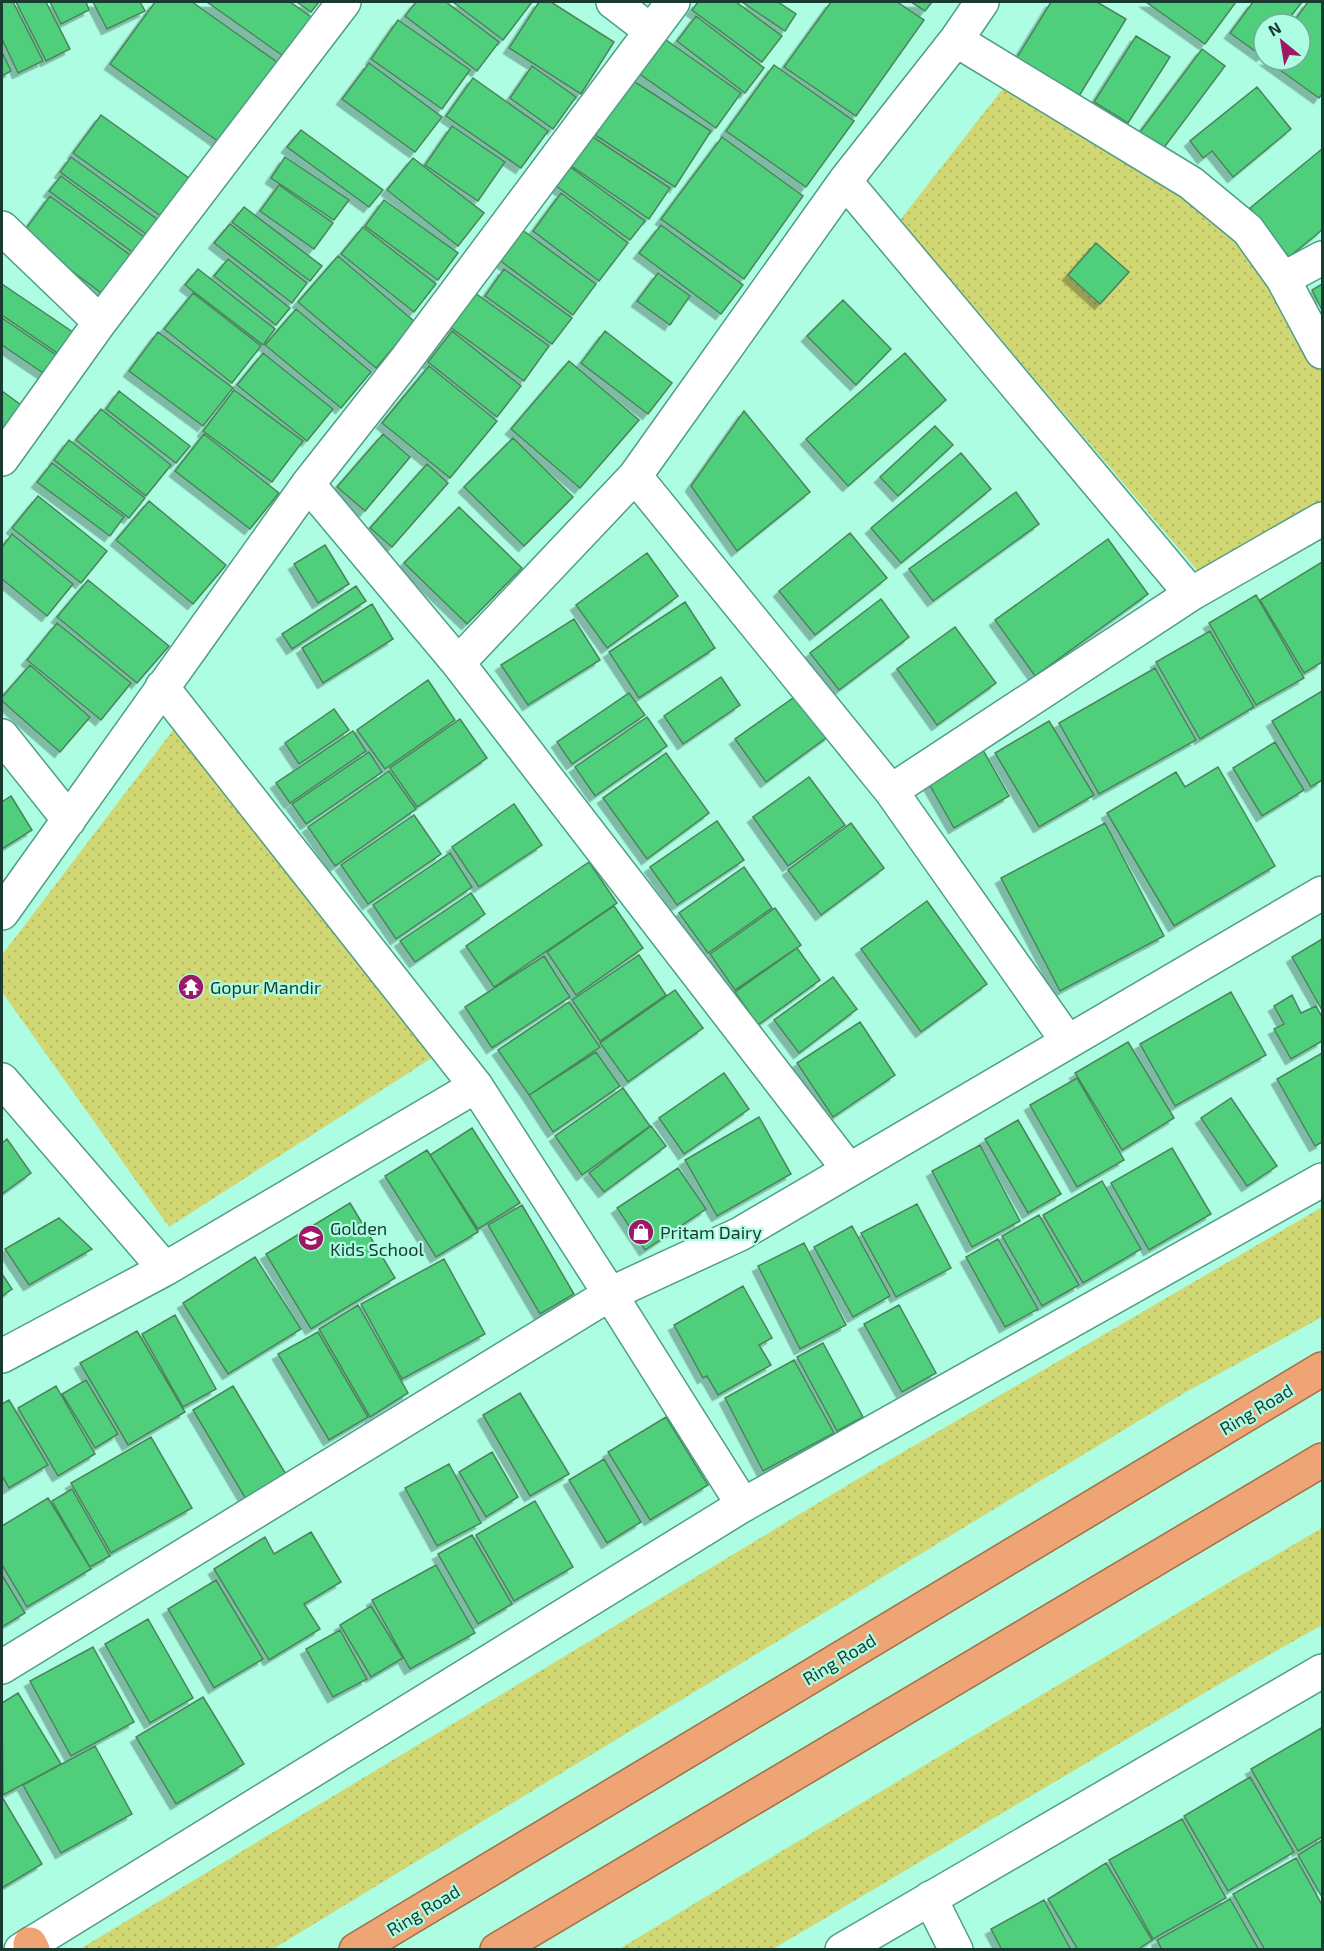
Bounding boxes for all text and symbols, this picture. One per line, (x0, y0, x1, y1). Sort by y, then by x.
north arrow (1252, 12, 1312, 72)
text: N (1264, 17, 1284, 40)
temple icon: Gopur Mandir (176, 972, 206, 1002)
place label: Gopur Mandir (210, 976, 321, 998)
place label: Golden Kids School (330, 1217, 424, 1260)
shop icon: Pritam Dairy (626, 1217, 656, 1247)
place label: Pritam Dairy (660, 1221, 762, 1243)
school or university icon: Golden Kids School (296, 1223, 326, 1253)
street label: Ring Road (1215, 1379, 1297, 1439)
street label: Ring Road (798, 1629, 880, 1689)
street label: Ring Road (382, 1880, 464, 1940)

